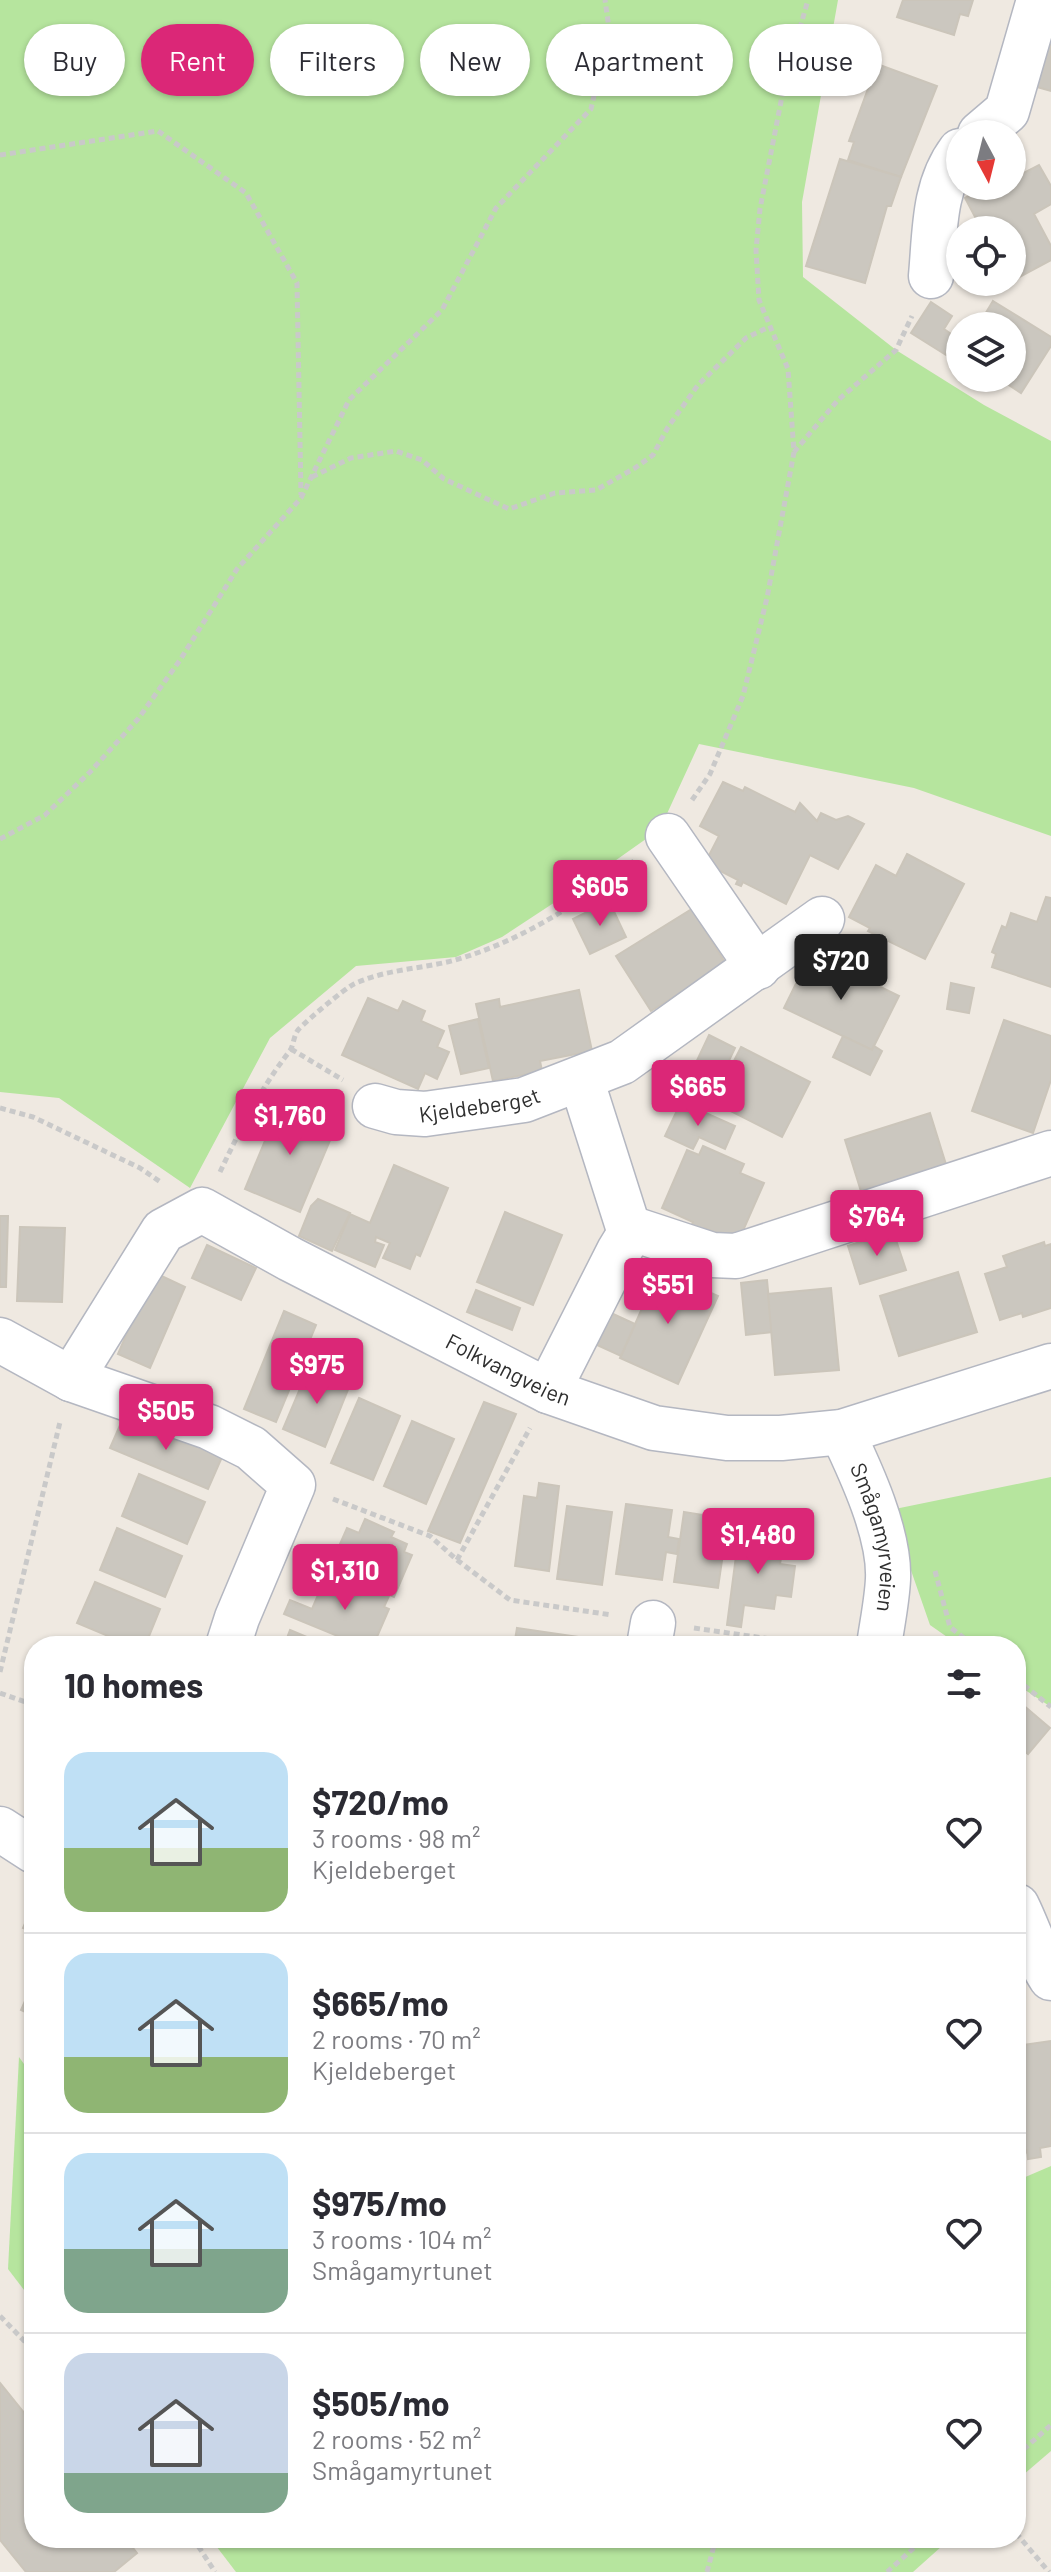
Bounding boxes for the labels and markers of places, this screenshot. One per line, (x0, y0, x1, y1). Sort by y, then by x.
pin: $605 (553, 860, 647, 928)
pin: $720 (794, 934, 888, 1002)
pin: $665 (651, 1060, 745, 1128)
pin: $1,760 (225, 1089, 355, 1157)
pin: $764 (830, 1190, 924, 1258)
pin: $551 (621, 1258, 715, 1326)
pin: $975 (270, 1338, 364, 1406)
pin: $505 (119, 1384, 213, 1452)
pin: $1,480 (693, 1508, 823, 1576)
pin: $1,310 (280, 1544, 410, 1612)

